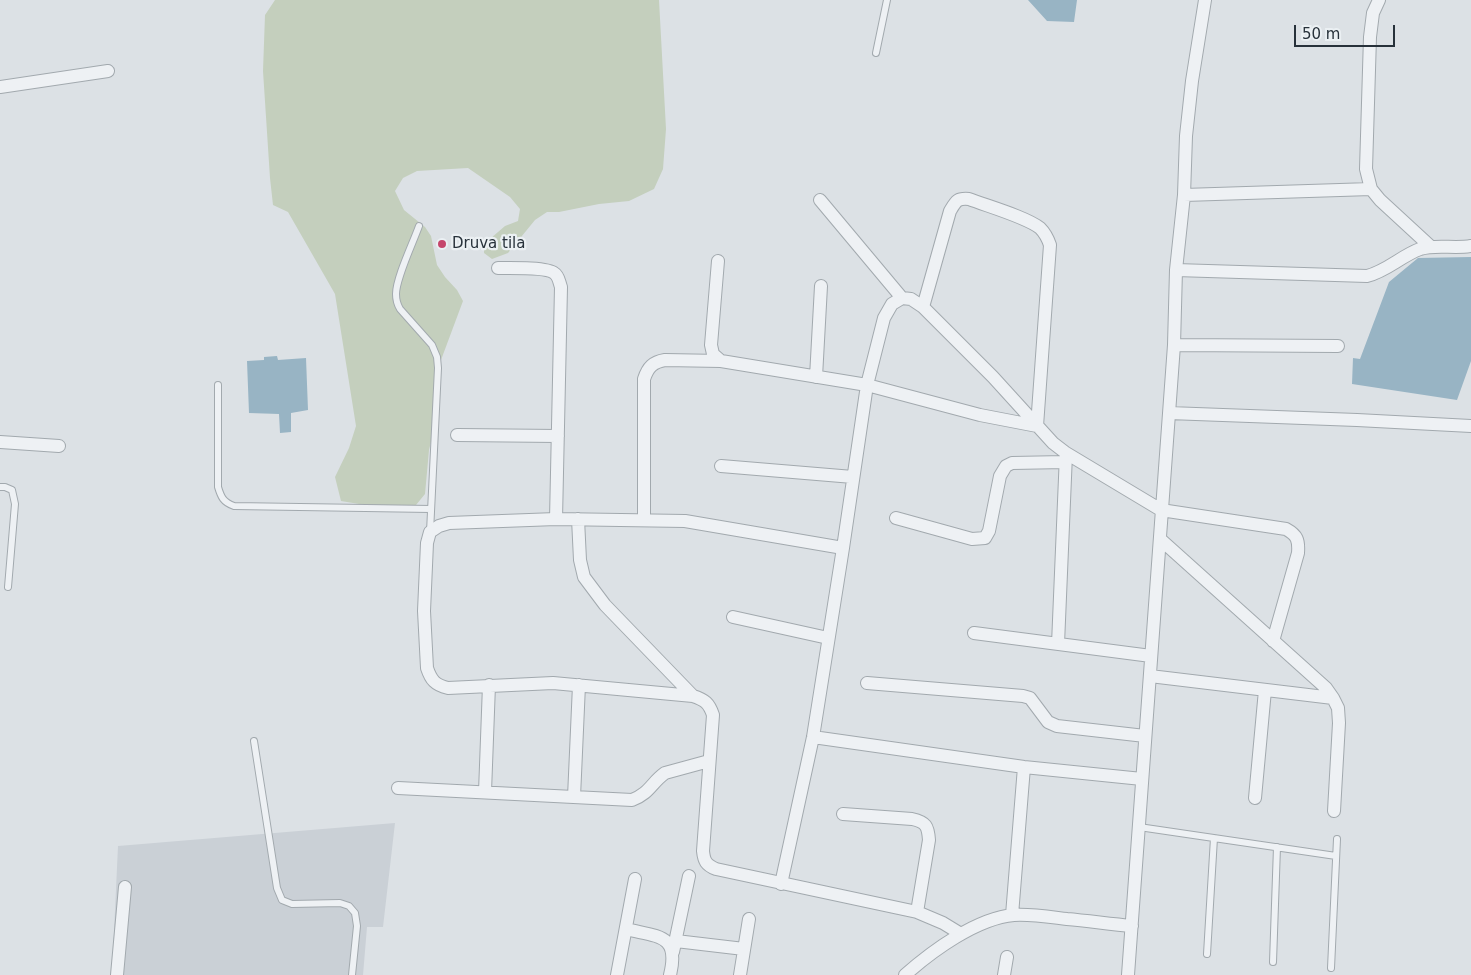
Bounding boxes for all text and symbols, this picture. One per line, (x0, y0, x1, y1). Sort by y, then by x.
scale bar (1296, 15, 1397, 47)
text: 50 m (1302, 25, 1340, 43)
place label: Druva tila (452, 235, 525, 253)
marker: Druva tila (436, 238, 448, 250)

